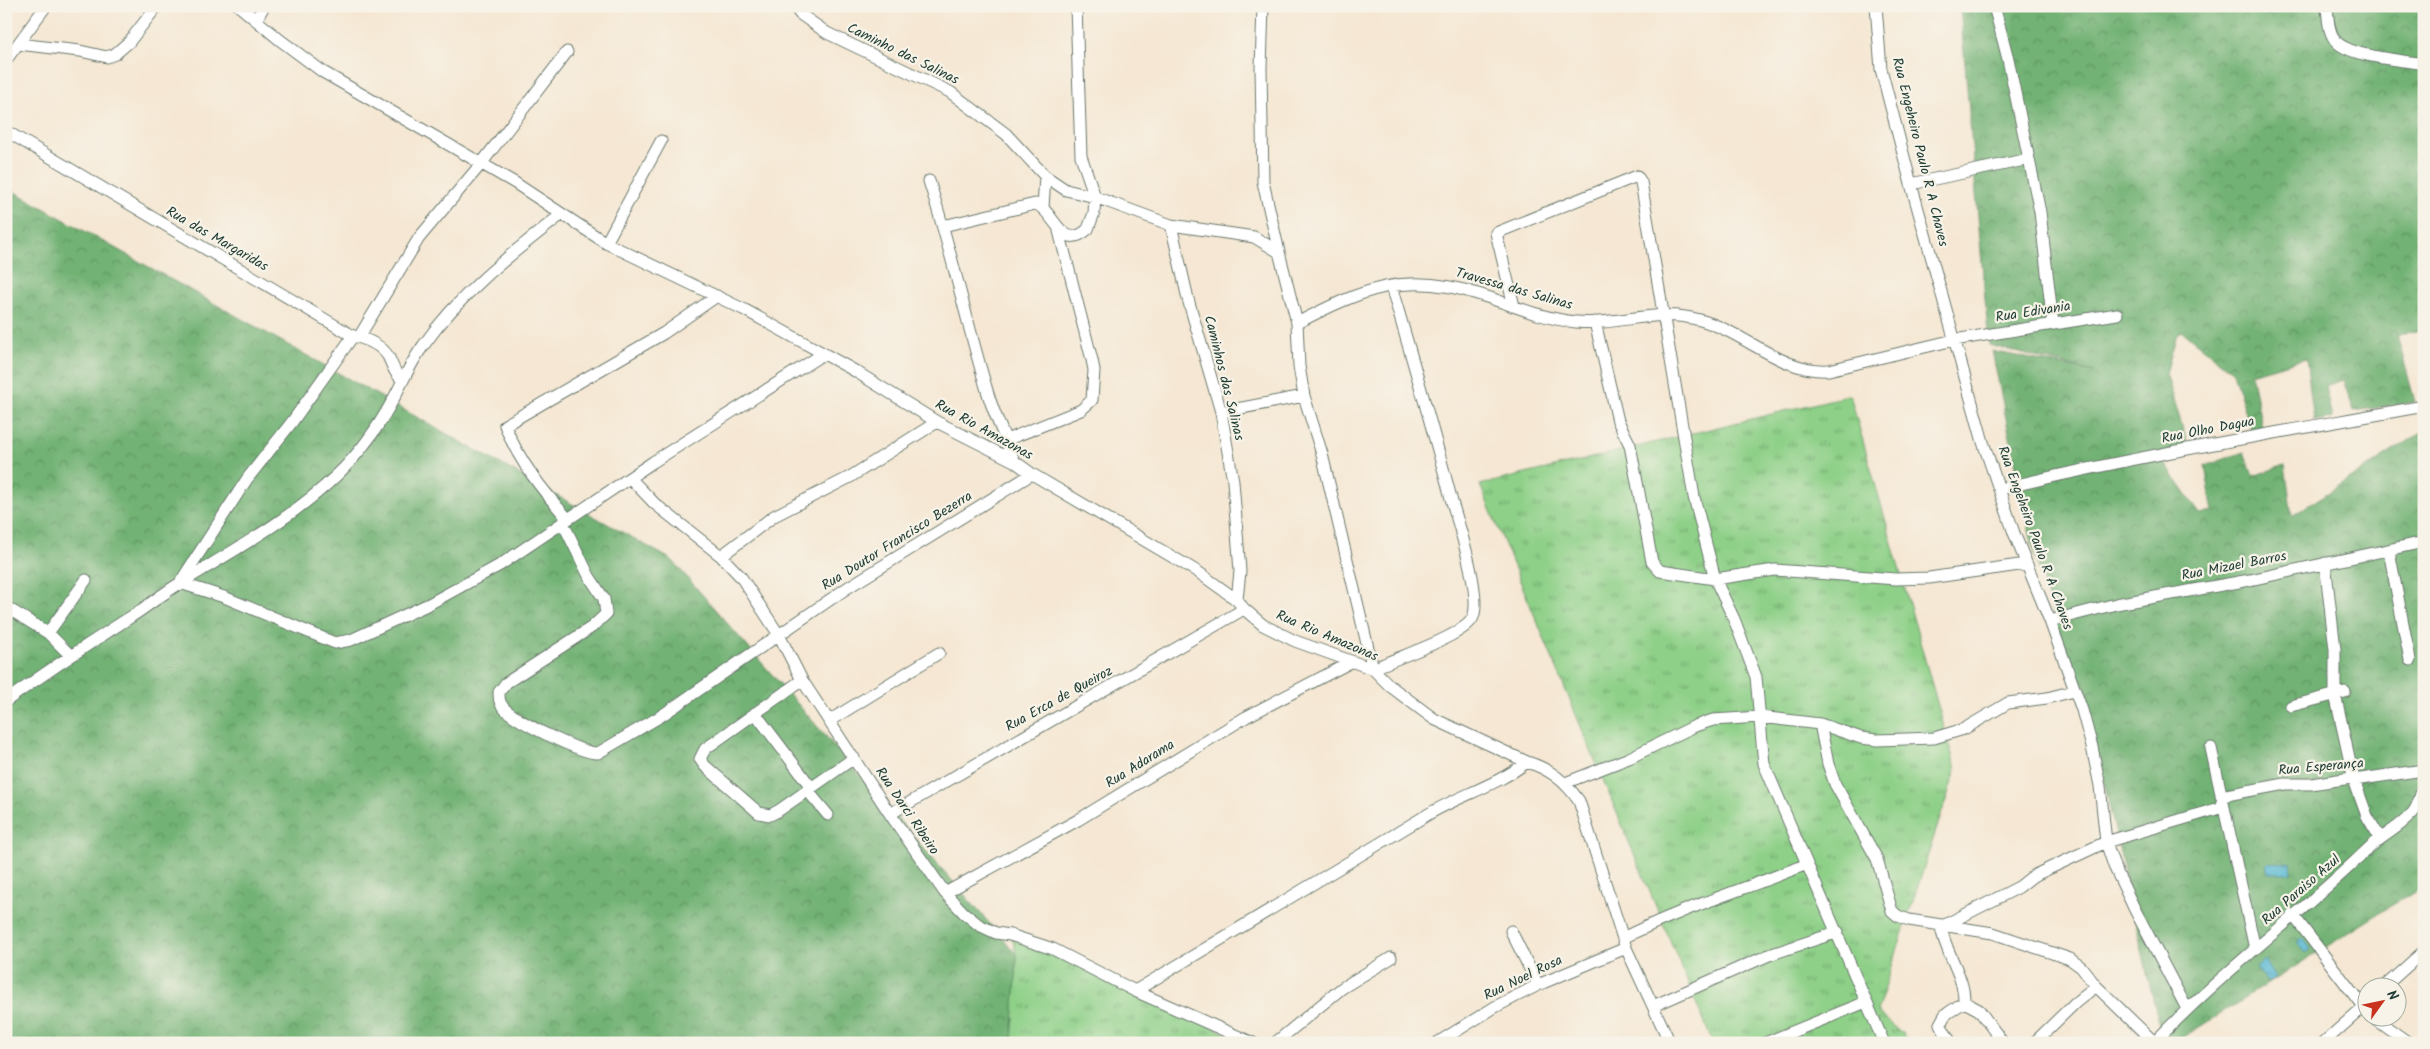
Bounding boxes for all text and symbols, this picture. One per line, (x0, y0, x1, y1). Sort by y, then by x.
street label: Caminho das Salinas (843, 17, 963, 91)
street label: Rua Engeheiro Paulo R A Chaves (1886, 55, 1954, 249)
street label: Rua das Margaridas (162, 201, 272, 277)
street label: Travessa das Salinas (1453, 262, 1575, 316)
street label: Rua Edivania (1994, 295, 2072, 329)
street label: Caminhos das Salinas (1198, 313, 1250, 443)
street label: Rua Rio Amazonas (931, 394, 1037, 466)
street label: Rua Olho Dagua (2160, 410, 2256, 450)
street label: Rua Engeheiro Paulo R A Chaves (1991, 443, 2079, 633)
street label: Rua Doutor Francisco Bezerra (817, 485, 977, 597)
street label: Rua Mizael Barros (2180, 545, 2288, 587)
street label: Rua Rio Amazonas (1272, 605, 1382, 667)
street label: Rua Erca de Queiroz (1001, 660, 1117, 738)
street label: Rua Adarama (1101, 734, 1179, 794)
street label: Rua Esperança (2277, 752, 2365, 782)
street label: Rua Darci Ribeiro (869, 763, 945, 859)
street label: Rua Paraiso Azul (2257, 849, 2346, 931)
street label: Rua Noel Rosa (1480, 949, 1566, 1007)
north arrow (2358, 976, 2408, 1026)
text: N (2380, 986, 2404, 1005)

